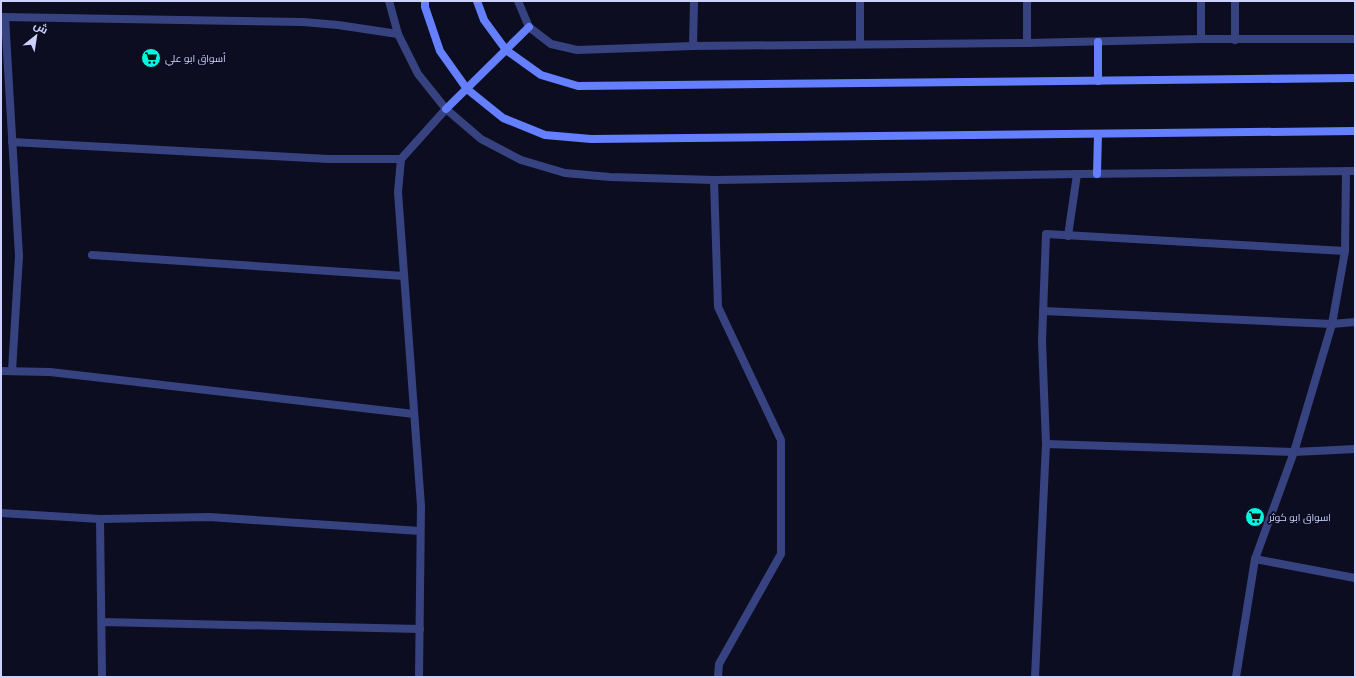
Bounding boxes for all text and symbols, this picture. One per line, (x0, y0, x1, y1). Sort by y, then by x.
north arrow (16, 16, 56, 56)
text: ش (31, 18, 51, 38)
supermarket icon: أسواق ابو علي (140, 47, 162, 69)
place label: أسواق ابو علي (165, 52, 226, 66)
supermarket icon: اسواق ابو كوثر (1244, 506, 1266, 528)
place label: اسواق ابو كوثر (1268, 511, 1331, 525)

